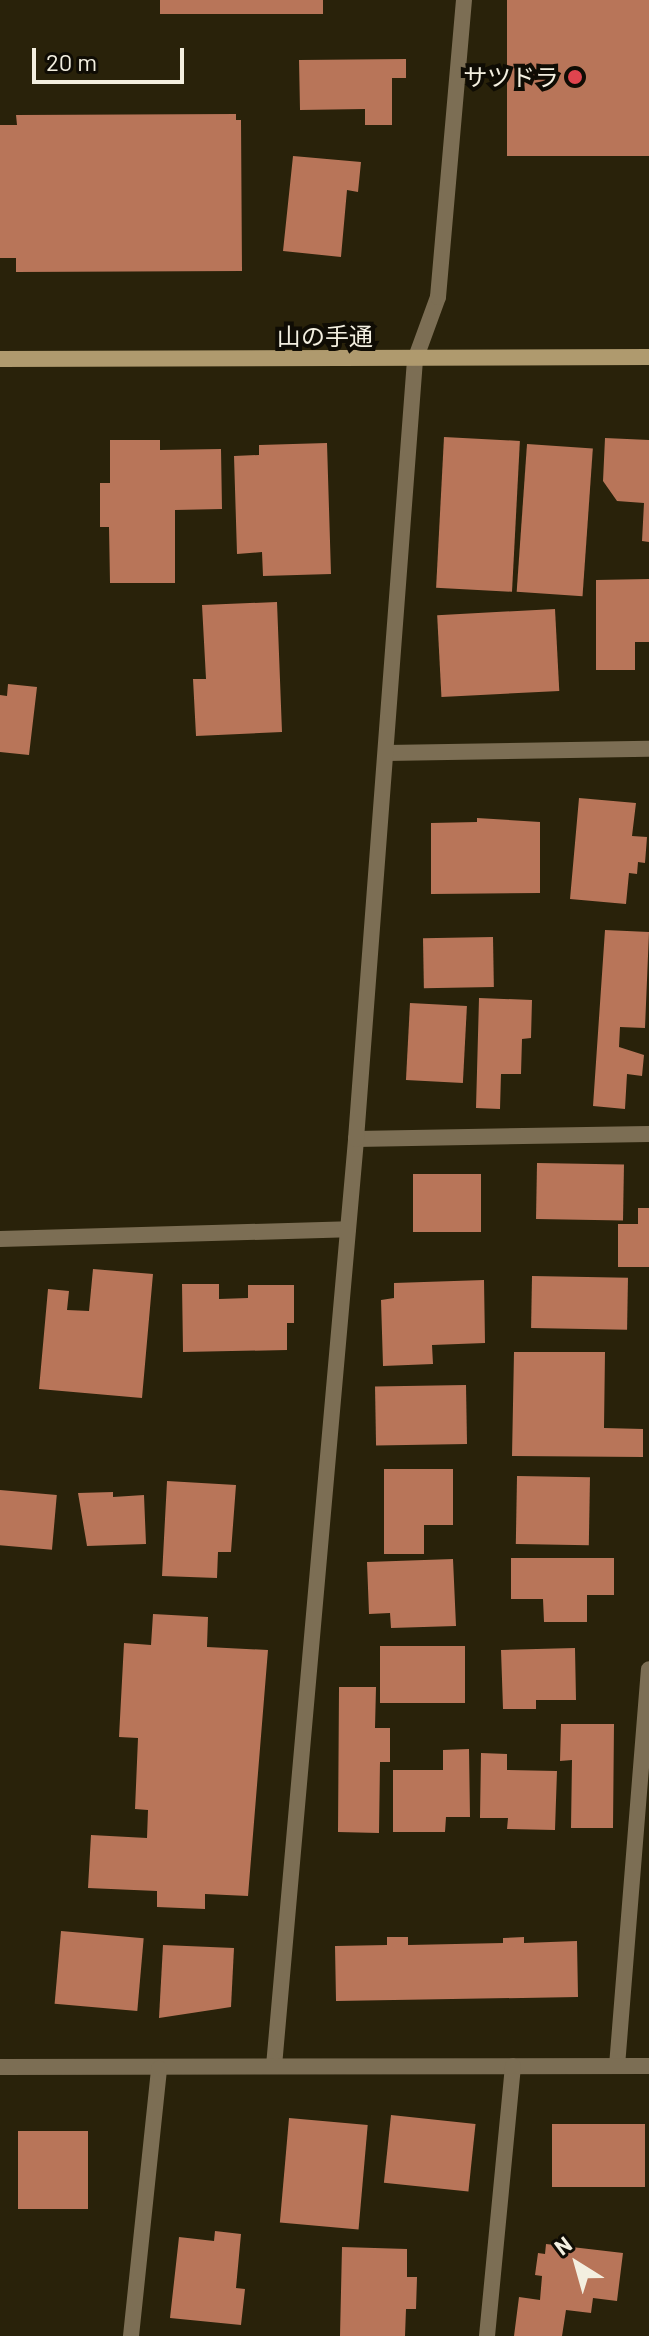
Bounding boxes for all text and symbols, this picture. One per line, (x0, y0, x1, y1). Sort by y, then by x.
scale bar (36, 32, 188, 82)
text: 20 m (46, 47, 97, 76)
place label: サツドラ (463, 63, 559, 91)
marker: サツドラ (566, 68, 584, 86)
street label: 山の手通 (277, 322, 373, 350)
north arrow (537, 2224, 617, 2304)
text: N (549, 2230, 576, 2260)

